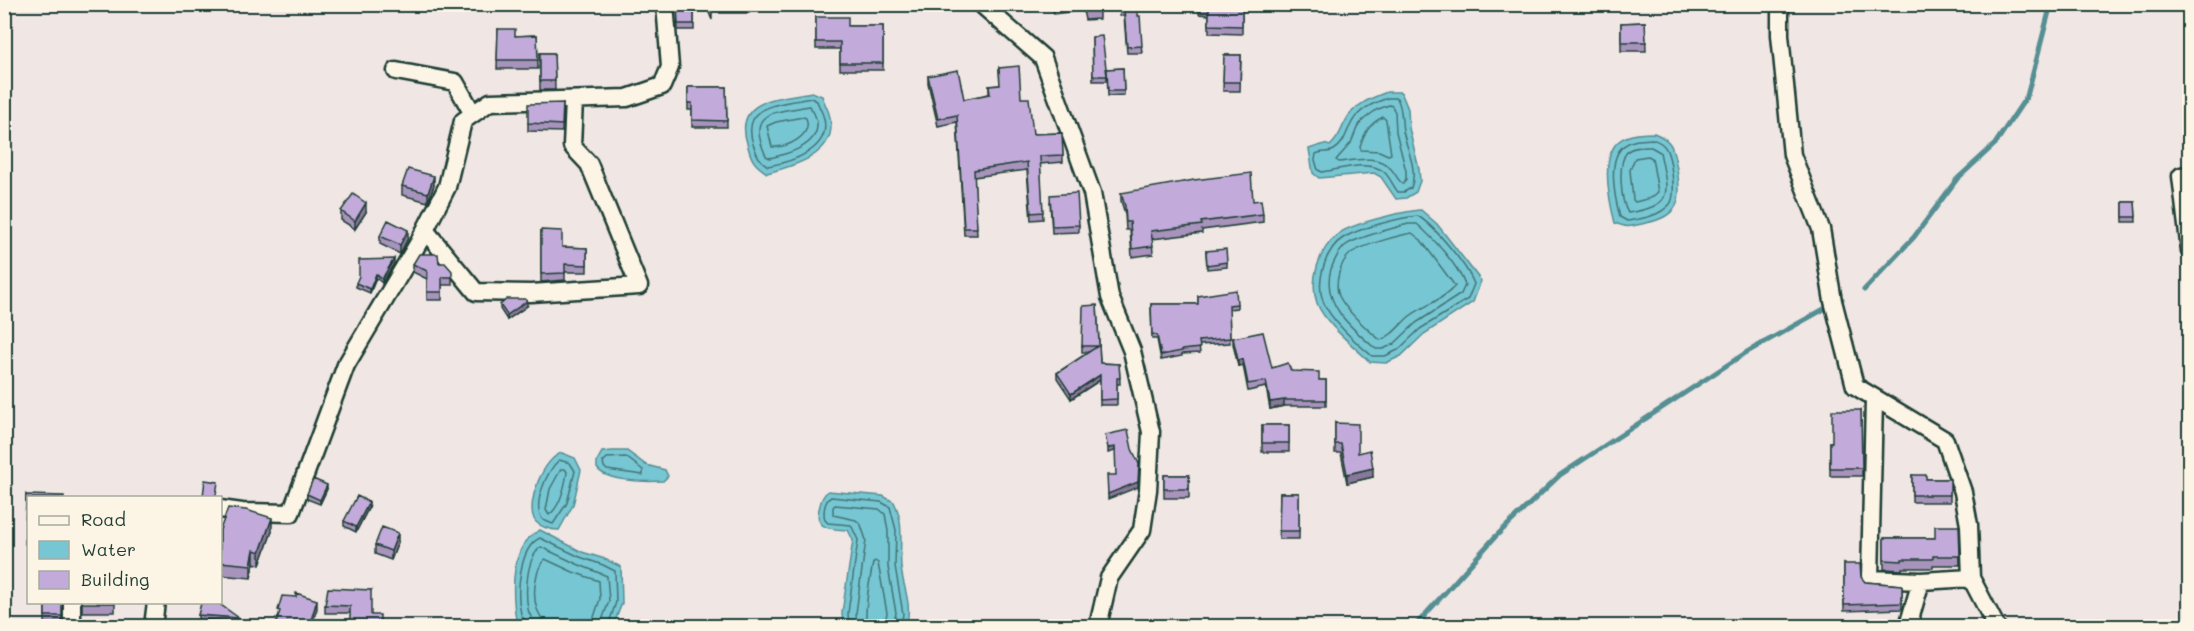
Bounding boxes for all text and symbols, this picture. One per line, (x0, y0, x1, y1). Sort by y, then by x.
legend (27, 496, 222, 604)
text: Road (81, 507, 126, 531)
text: Water (81, 537, 136, 561)
text: Building (81, 567, 149, 591)

